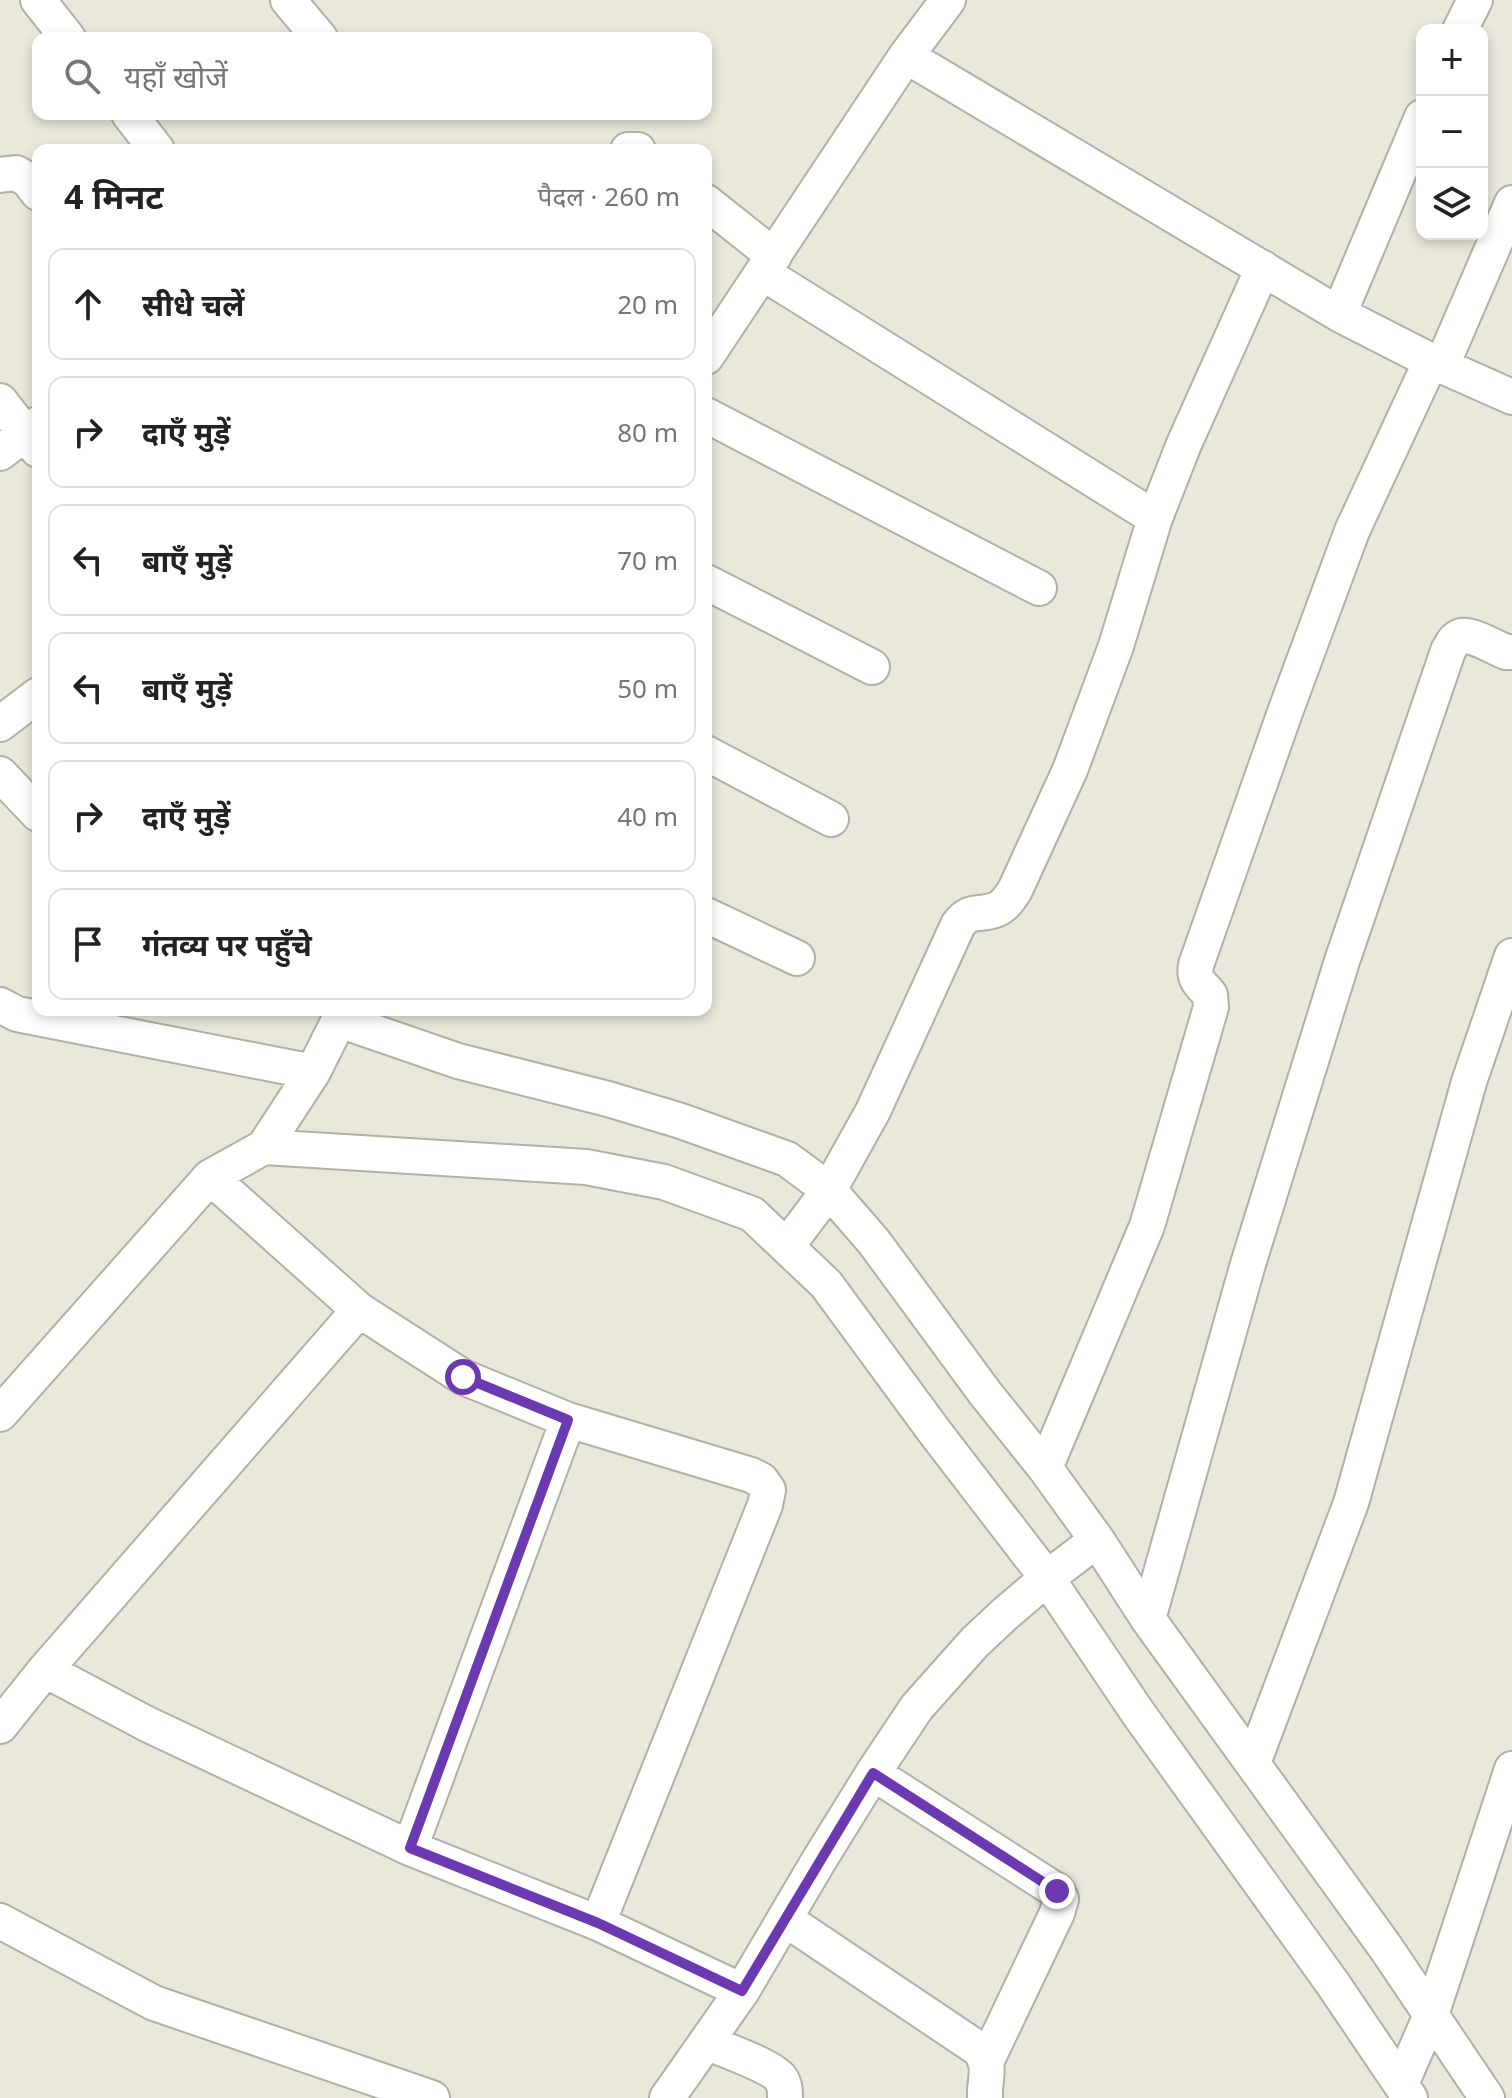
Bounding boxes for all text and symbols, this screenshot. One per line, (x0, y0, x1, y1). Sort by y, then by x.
map controls (1416, 24, 1488, 240)
button: + (1416, 24, 1488, 96)
search box (32, 32, 712, 120)
icon: search (60, 54, 104, 98)
text: यहाँ खोजें (124, 56, 227, 97)
button: − (1416, 96, 1488, 168)
button: layers (1416, 168, 1488, 240)
text: 4 मिनट (64, 173, 164, 219)
text: पैदल · 260 m (538, 178, 680, 214)
icon: ahead (66, 282, 110, 326)
text: सीधे चलें (142, 284, 244, 325)
text: 20 m (617, 286, 678, 322)
icon: right (66, 410, 110, 454)
text: दाएँ मुड़ें (142, 412, 230, 453)
text: 80 m (617, 414, 678, 450)
icon: left (66, 538, 110, 582)
text: बाएँ मुड़ें (142, 540, 232, 581)
text: 70 m (617, 542, 678, 578)
icon: left (66, 666, 110, 710)
text: बाएँ मुड़ें (142, 668, 232, 709)
text: 50 m (617, 670, 678, 706)
icon: right (66, 794, 110, 838)
text: दाएँ मुड़ें (142, 796, 230, 837)
text: 40 m (617, 798, 678, 834)
icon: arrive (66, 922, 110, 966)
text: गंतव्य पर पहुँचे (142, 924, 312, 965)
route start (445, 1359, 481, 1395)
route end (1039, 1873, 1075, 1909)

